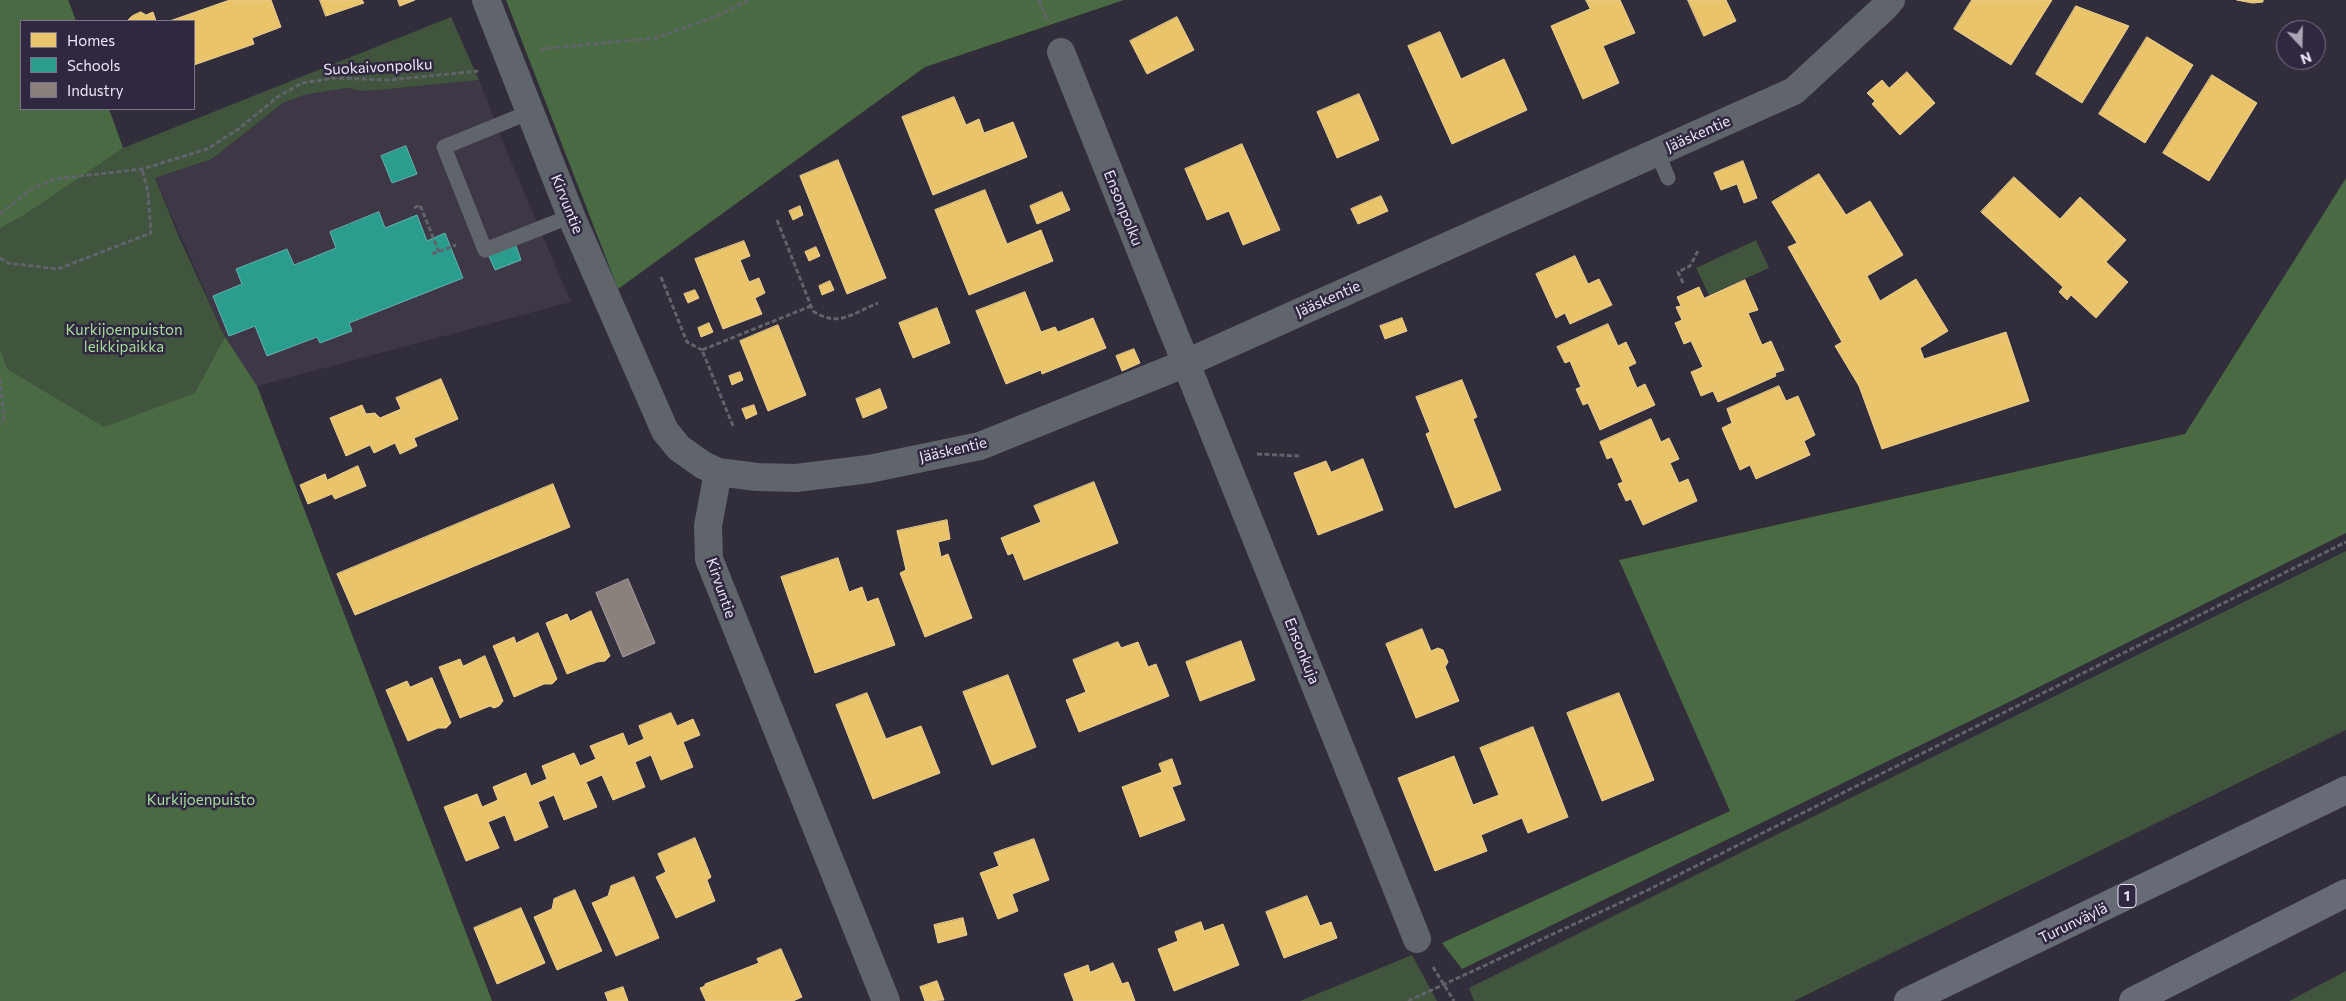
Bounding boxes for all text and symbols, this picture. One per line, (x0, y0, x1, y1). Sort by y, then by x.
legend (20, 20, 195, 110)
north arrow (2276, 20, 2326, 70)
text: Homes (67, 31, 115, 49)
text: N (2298, 49, 2314, 68)
street label: Suokaivonpolku (323, 55, 433, 79)
text: Schools (67, 56, 120, 74)
text: Industry (67, 81, 124, 99)
street label: Jääskentie (1663, 112, 1733, 156)
street label: Ensonpolku (1100, 168, 1146, 248)
street label: Kirvuntie (547, 172, 587, 236)
street label: Jääskentie (1293, 277, 1363, 321)
park label: Kurkijoenpuiston leikkipaikka (65, 321, 183, 356)
street label: Jääskentie (917, 433, 989, 467)
street label: Kirvuntie (702, 556, 740, 620)
street label: Ensonkuja (1281, 615, 1323, 687)
park label: Kurkijoenpuisto (147, 791, 255, 809)
road number: 1 (2118, 884, 2136, 908)
street label: Turunväylä (2036, 899, 2110, 947)

